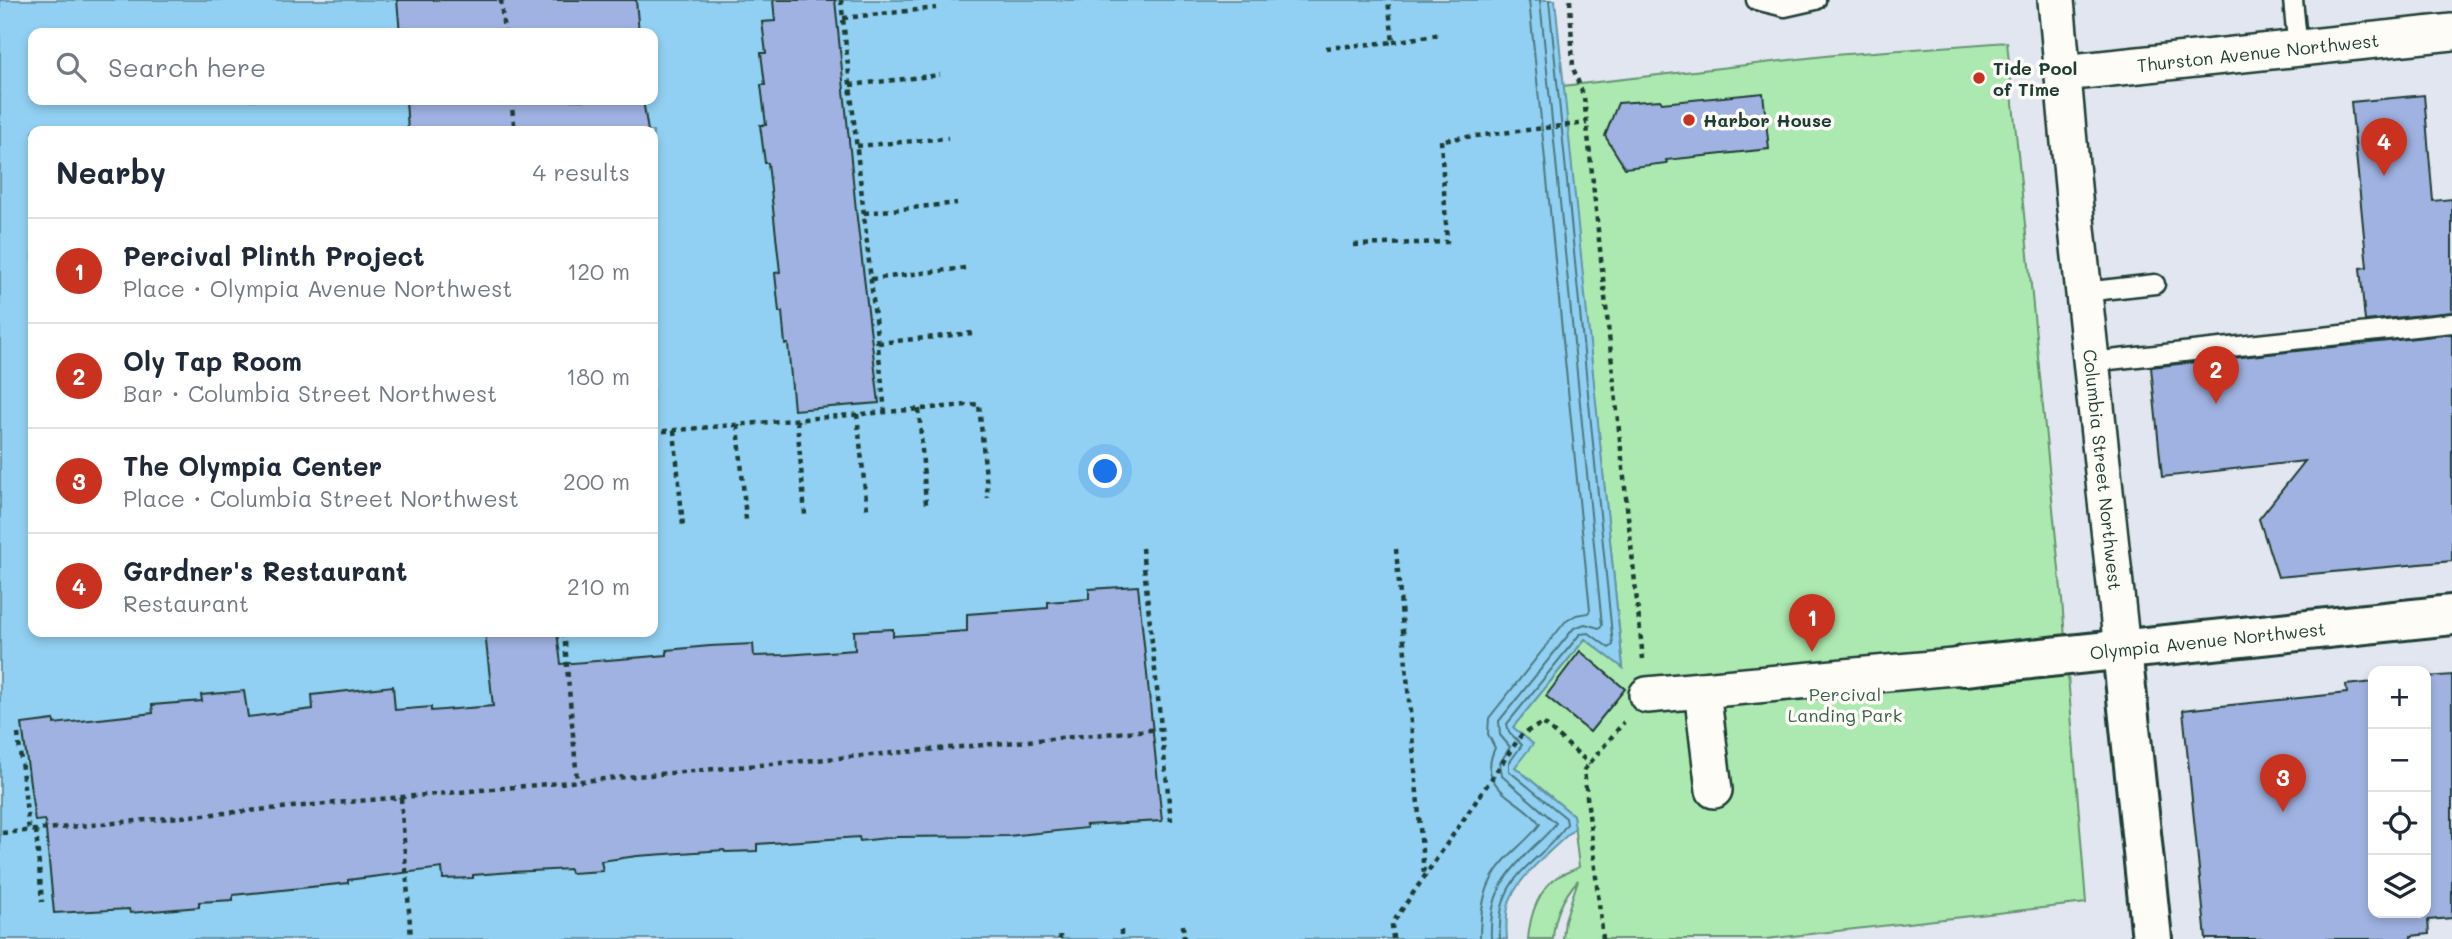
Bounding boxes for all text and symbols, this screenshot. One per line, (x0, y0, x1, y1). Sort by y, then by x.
search box (28, 28, 658, 105)
street label: Thurston Avenue Northwest (2136, 28, 2380, 77)
icon: search (52, 48, 90, 86)
text: Search here (108, 50, 266, 84)
place label: Tide Pool of Time (1993, 56, 2077, 101)
marker: Tide Pool of Time (1971, 70, 1987, 86)
place label: Harbor House (1703, 108, 1832, 132)
marker: Harbor House (1681, 112, 1697, 128)
pin: 4 (2361, 118, 2407, 176)
text: Nearby (56, 152, 166, 192)
text: 4 results (533, 157, 630, 187)
text: Percival Plinth Project (123, 239, 425, 273)
text: 1 (74, 256, 84, 286)
text: 120 m (567, 256, 630, 286)
text: Place · Olympia Avenue Northwest (123, 273, 512, 303)
text: Oly Tap Room (123, 344, 302, 378)
pin: 2 (2193, 346, 2239, 404)
street label: Columbia Street Northwest (2078, 348, 2128, 591)
text: 2 (73, 361, 85, 391)
text: 180 m (566, 361, 630, 391)
text: Bar · Columbia Street Northwest (123, 378, 497, 408)
text: The Olympia Center (123, 449, 382, 483)
your location (1088, 454, 1122, 488)
text: 3 (72, 466, 86, 496)
text: 200 m (563, 466, 630, 496)
text: Place · Columbia Street Northwest (123, 483, 519, 513)
text: Gardner's Restaurant (123, 554, 407, 588)
text: 4 (72, 571, 86, 601)
text: 210 m (567, 571, 630, 601)
text: Restaurant (123, 588, 249, 618)
pin: 1 (1789, 594, 1835, 652)
street label: Olympia Avenue Northwest (2088, 616, 2327, 665)
map controls (2368, 666, 2431, 918)
button: + (2368, 666, 2431, 729)
park label: Percival Landing Park (1788, 682, 1902, 727)
button: − (2368, 729, 2431, 792)
pin: 3 (2260, 754, 2306, 812)
button: locate (2368, 792, 2431, 855)
button: layers (2368, 855, 2431, 918)

